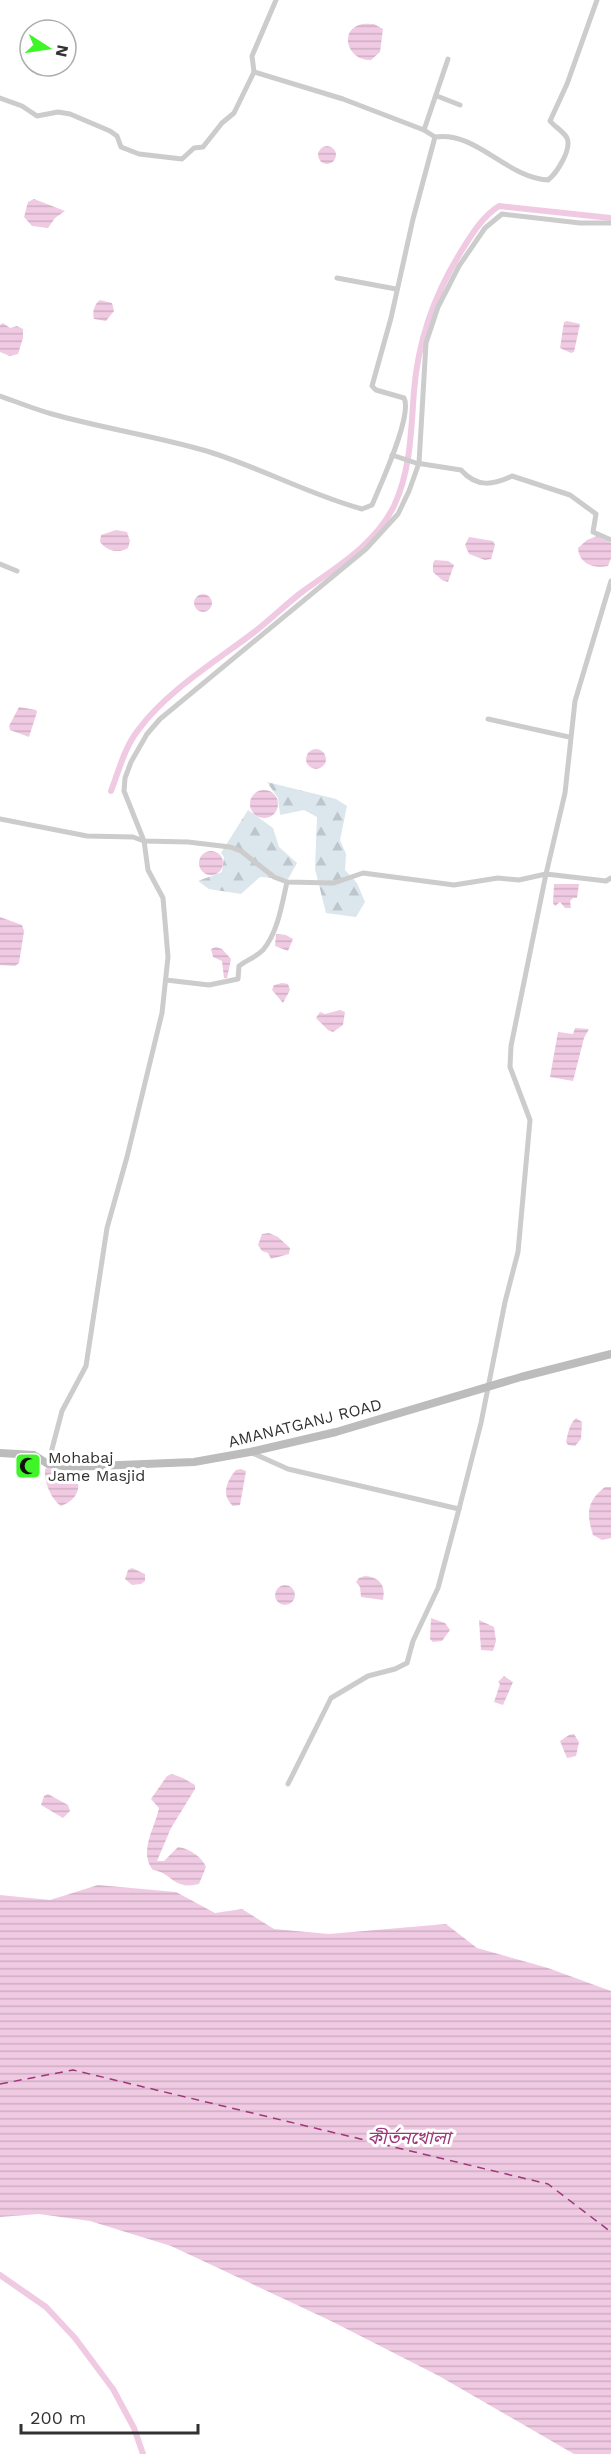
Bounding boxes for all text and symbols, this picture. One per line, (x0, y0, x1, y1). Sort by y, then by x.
north arrow (18, 18, 78, 78)
text: N (52, 43, 73, 59)
street label: AMANATGANJ ROAD (226, 1395, 384, 1451)
place label: Mohabaj Jame Masjid (48, 1448, 145, 1485)
mosque icon: Mohabaj Jame Masjid (13, 1451, 43, 1481)
water label: কীর্তনখোলা (367, 2127, 454, 2148)
scale bar (21, 2397, 198, 2435)
text: 200 m (30, 2407, 86, 2428)

